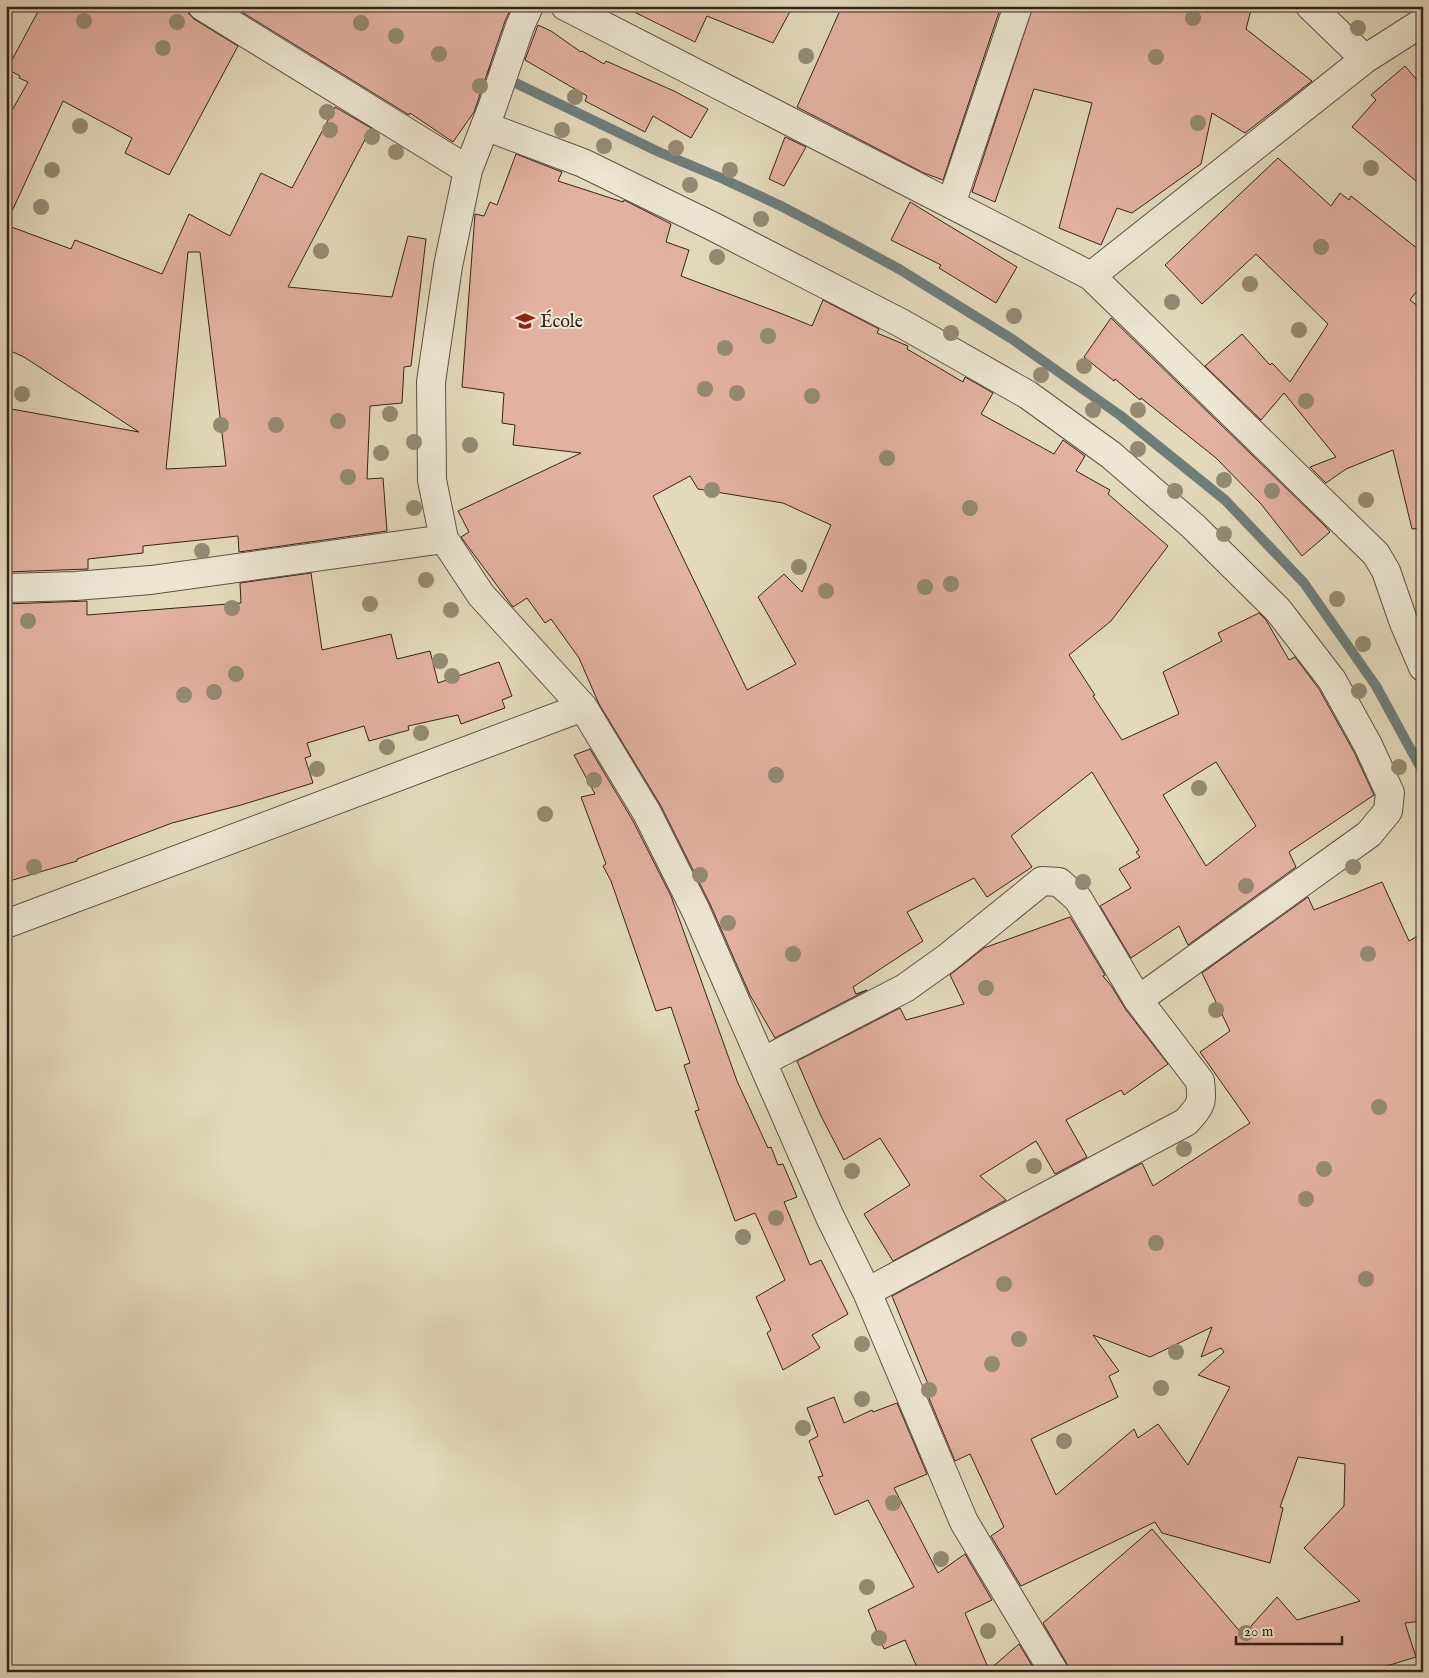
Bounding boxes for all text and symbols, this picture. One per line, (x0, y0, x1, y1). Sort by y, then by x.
place label: École (540, 309, 583, 334)
school or university icon: École (514, 310, 536, 332)
scale bar (1236, 1613, 1343, 1645)
text: 20 m (1244, 1622, 1274, 1641)

